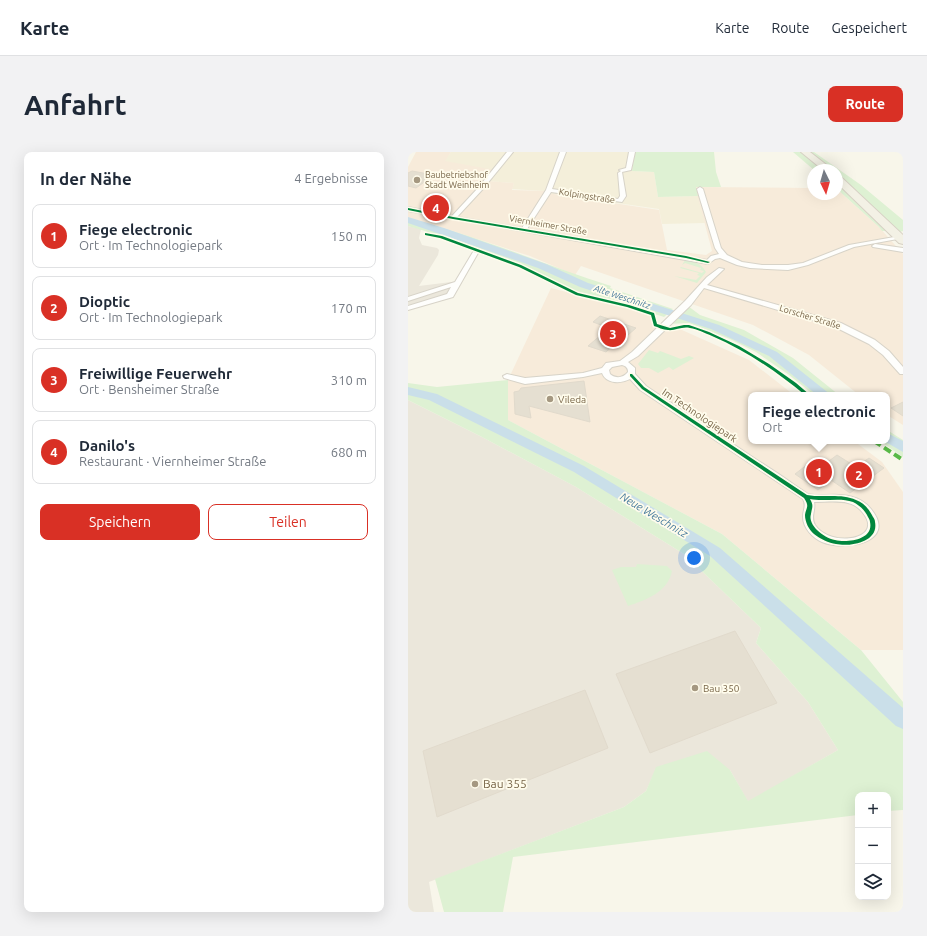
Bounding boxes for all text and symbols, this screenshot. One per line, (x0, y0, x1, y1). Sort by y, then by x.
text: Karte (20, 17, 69, 39)
text: Karte (715, 20, 749, 36)
text: Route (771, 20, 810, 36)
text: Gespeichert (832, 20, 907, 36)
button: Route (828, 86, 903, 122)
text: Anfahrt (24, 89, 127, 120)
north arrow (807, 164, 843, 200)
text: In der Nähe (40, 169, 132, 188)
place label: Baubetriebshof Stadt Weinheim (425, 170, 490, 190)
text: 4 Ergebnisse (294, 171, 368, 185)
marker: Baubetriebshof Stadt Weinheim (412, 175, 422, 185)
street label: Kolpingstraße (558, 187, 616, 205)
pin: 4 (423, 193, 449, 223)
street label: Viernheimer Straße (508, 213, 588, 237)
text: Fiege electronic (79, 221, 192, 238)
text: 1 (50, 229, 58, 243)
text: 150 m (331, 229, 367, 243)
text: Ort · Im Technologiepark (79, 238, 223, 252)
water label: Alte Weschnitz (592, 283, 652, 311)
text: Dioptic (79, 293, 130, 310)
text: 2 (50, 301, 58, 315)
text: 170 m (331, 301, 367, 315)
street label: Lorscher Straße (778, 303, 842, 331)
text: Ort · Im Technologiepark (79, 310, 223, 324)
pin: 3 (600, 319, 626, 349)
text: Freiwillige Feuerwehr (79, 365, 232, 382)
text: 3 (50, 373, 58, 387)
text: 310 m (331, 373, 367, 387)
text: Ort · Bensheimer Straße (79, 382, 219, 396)
street label: Im Technologiepark (660, 386, 739, 445)
popup (748, 392, 890, 444)
marker: Vileda (545, 394, 555, 404)
place label: Vileda (558, 394, 586, 405)
text: Fiege electronic (762, 403, 876, 420)
text: Ort (762, 420, 782, 434)
text: Danilo's (79, 437, 135, 454)
text: 4 (50, 445, 58, 459)
text: 680 m (331, 445, 367, 459)
text: Restaurant · Viernheimer Straße (79, 454, 266, 468)
pin: 1 (806, 457, 832, 487)
pin: 2 (846, 460, 872, 490)
water label: Neue Weschnitz (618, 490, 691, 540)
button: Speichern (40, 504, 200, 540)
button: Teilen (208, 504, 368, 540)
your location (684, 548, 704, 568)
marker: Bau 350 (690, 683, 700, 693)
place label: Bau 350 (703, 683, 740, 694)
place label: Bau 355 (483, 777, 527, 790)
marker: Bau 355 (470, 779, 480, 789)
map controls (855, 792, 891, 900)
button: + (855, 792, 891, 828)
button: − (855, 828, 891, 864)
button: layers (855, 864, 891, 900)

